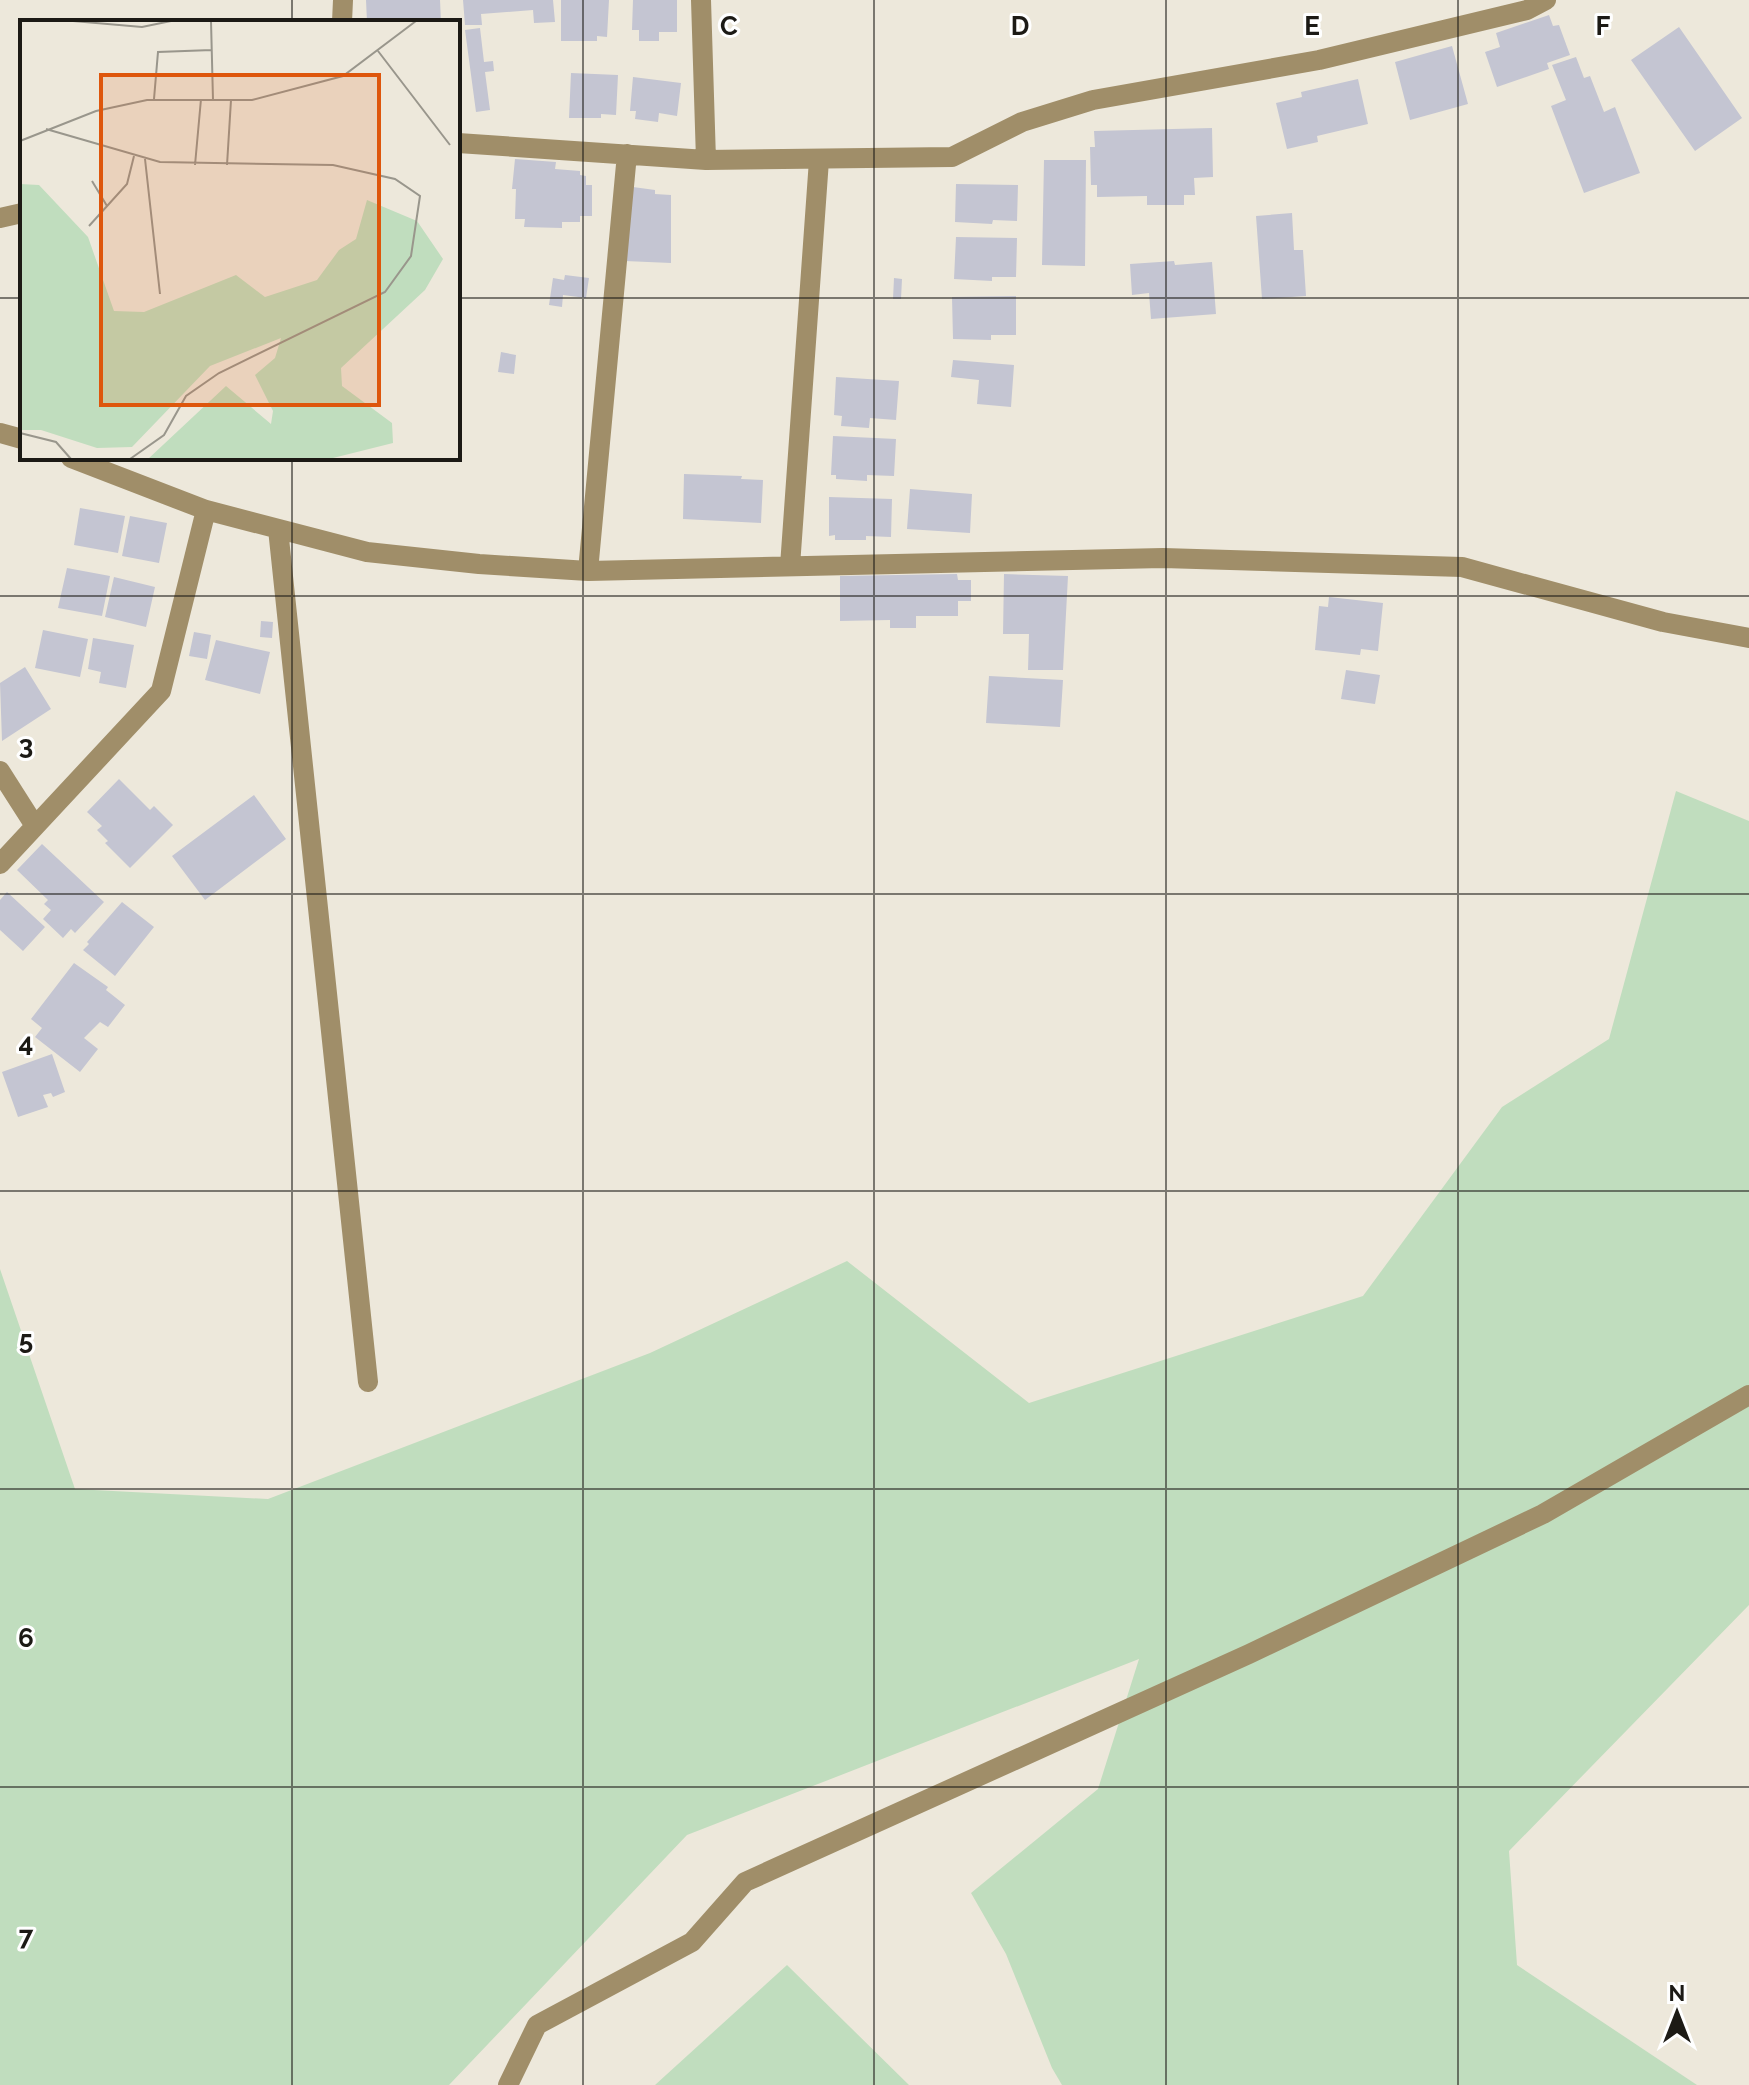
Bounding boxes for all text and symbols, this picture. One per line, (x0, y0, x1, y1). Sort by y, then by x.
text: C (720, 11, 738, 41)
text: D (1011, 11, 1029, 41)
text: E (1304, 11, 1320, 41)
text: F (1596, 11, 1611, 41)
inset map (20, 20, 460, 460)
text: 3 (19, 730, 33, 760)
text: 4 (19, 1028, 33, 1058)
text: 5 (19, 1325, 33, 1355)
text: 6 (18, 1623, 34, 1653)
text: 7 (19, 1921, 34, 1951)
north arrow (1637, 1973, 1717, 2053)
text: N (1669, 1980, 1685, 2006)

